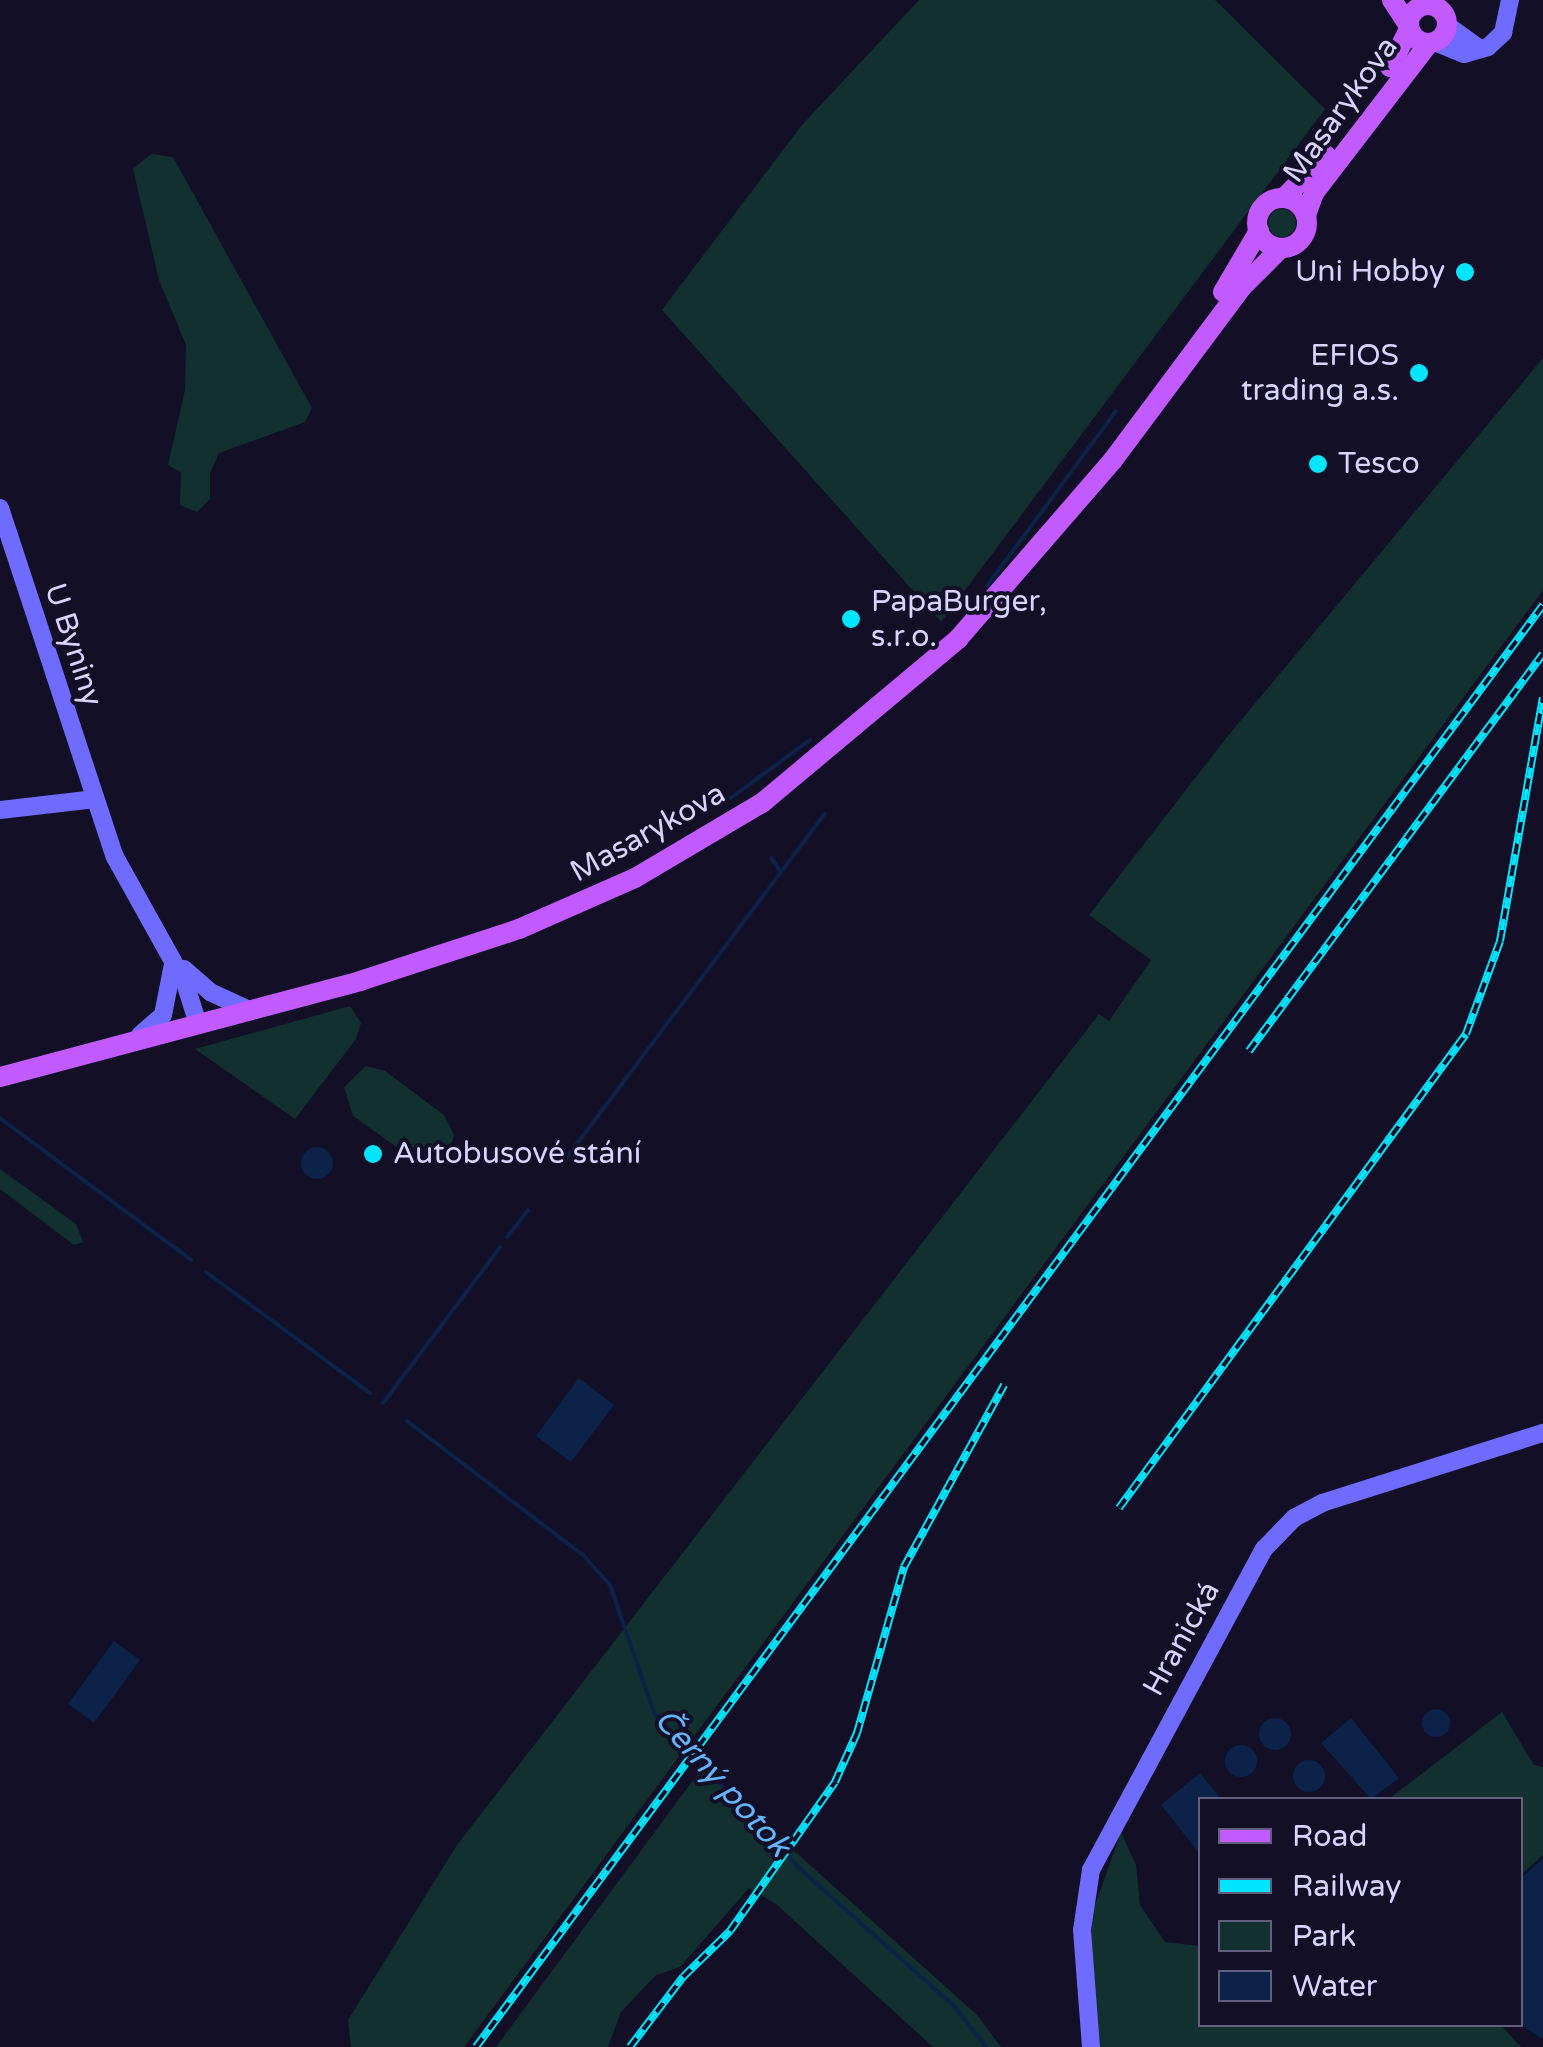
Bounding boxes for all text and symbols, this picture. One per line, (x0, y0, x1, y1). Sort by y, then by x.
street label: Masarykova (1276, 30, 1406, 190)
place label: Uni Hobby (1295, 254, 1445, 290)
marker: Uni Hobby (1454, 261, 1476, 283)
place label: EFIOS trading a.s. (1241, 338, 1399, 408)
marker: EFIOS trading a.s. (1408, 362, 1430, 384)
place label: Tesco (1338, 446, 1420, 482)
marker: Tesco (1307, 453, 1329, 475)
street label: U Byniny (36, 579, 110, 711)
place label: PapaBurger, s.r.o. (871, 584, 1047, 654)
marker: PapaBurger, s.r.o. (840, 608, 862, 630)
street label: Masarykova (564, 776, 732, 890)
place label: Autobusové stání (393, 1136, 641, 1172)
marker: Autobusové stání (362, 1143, 384, 1165)
street label: Hranická (1136, 1575, 1228, 1703)
water label: Černý potok (646, 1701, 798, 1865)
legend (1198, 1797, 1523, 2027)
text: Road (1292, 1818, 1367, 1855)
text: Railway (1292, 1868, 1401, 1905)
text: Park (1292, 1918, 1356, 1955)
text: Water (1292, 1968, 1377, 2005)

